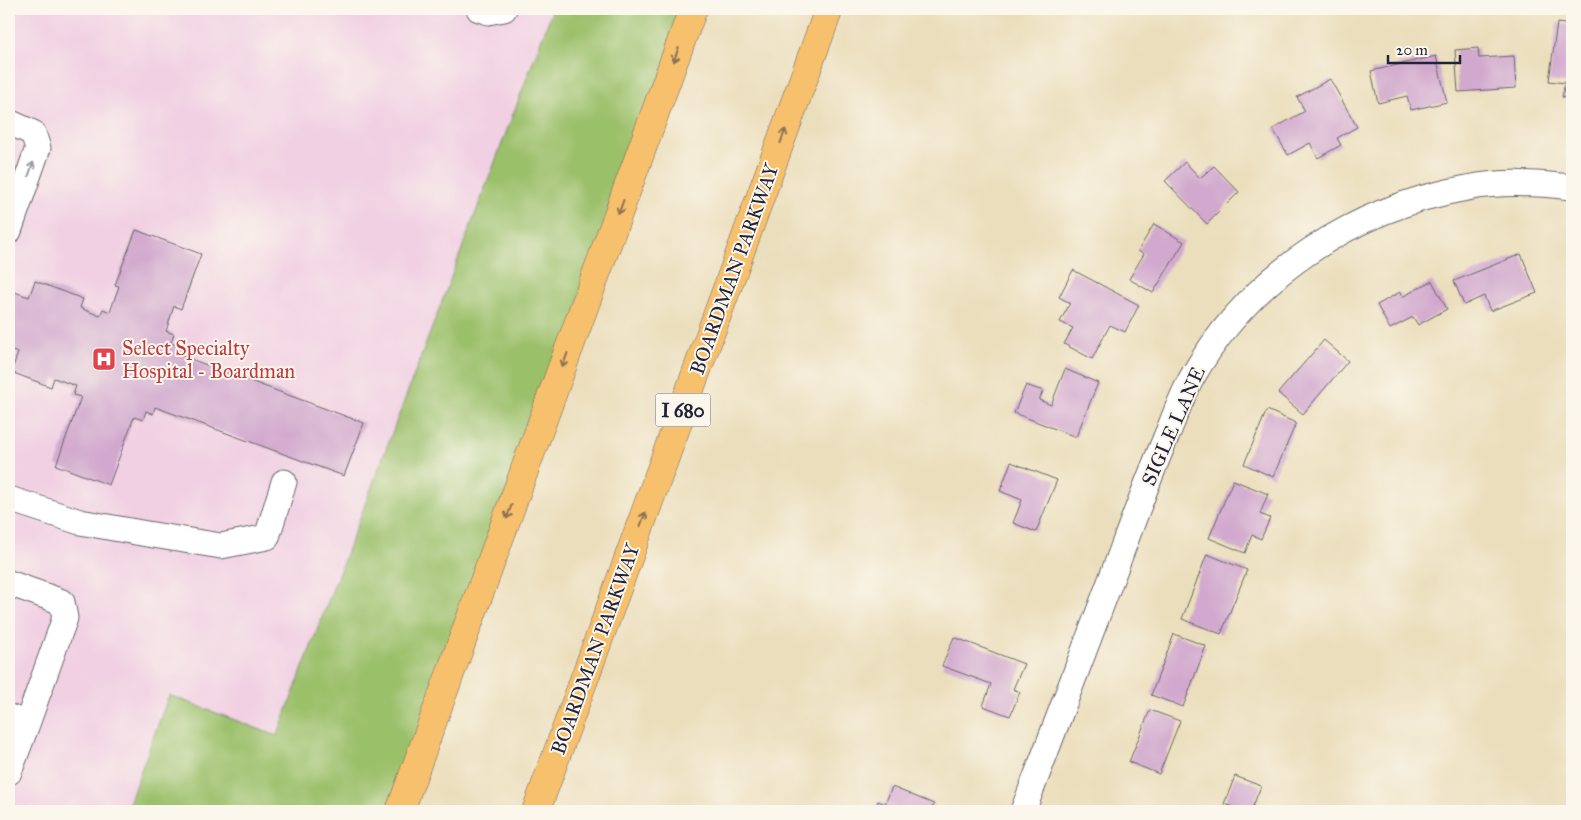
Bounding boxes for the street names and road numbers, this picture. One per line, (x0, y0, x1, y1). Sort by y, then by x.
street label: BOARDMAN PARKWAY (685, 159, 784, 378)
street label: SIGLE LANE (1136, 363, 1210, 489)
road number: I 680 (656, 394, 710, 426)
street label: BOARDMAN PARKWAY (546, 539, 645, 758)

